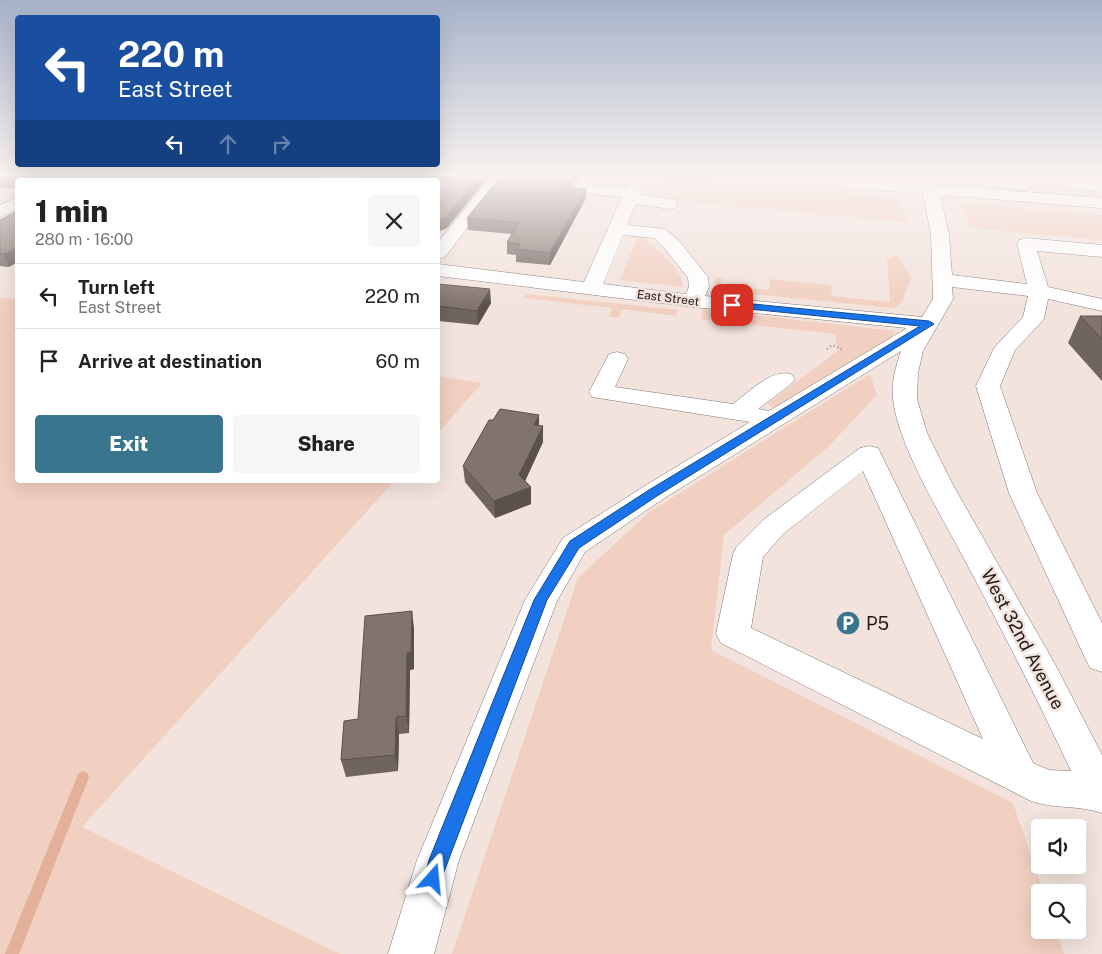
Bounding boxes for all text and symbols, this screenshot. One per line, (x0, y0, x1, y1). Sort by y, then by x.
text: 220 m (118, 34, 224, 75)
icon: left (35, 35, 100, 100)
text: East Street (118, 76, 233, 102)
icon: left (161, 130, 189, 158)
icon: ahead (214, 130, 242, 158)
icon: right (267, 130, 295, 158)
text: 1 min (35, 193, 108, 229)
button: close (368, 195, 420, 247)
text: 280 m · 16:00 (35, 230, 133, 249)
text: Turn left (78, 276, 155, 298)
icon: left (35, 282, 63, 310)
pin (711, 284, 753, 326)
text: 220 m (365, 285, 420, 307)
street label: East Street (636, 287, 700, 309)
icon: arrive (718, 291, 746, 319)
text: East Street (78, 298, 161, 317)
icon: arrive (35, 347, 63, 375)
text: Arrive at destination (78, 350, 262, 372)
text: 60 m (376, 350, 420, 372)
button: Exit (35, 415, 223, 473)
button: Share (233, 415, 420, 473)
street label: West 32nd Avenue (977, 565, 1069, 713)
parking icon: P5 (835, 610, 861, 636)
place label: P5 (866, 613, 889, 634)
map controls (1031, 819, 1086, 939)
button: sound (1031, 819, 1086, 874)
position arrow (406, 852, 458, 904)
button: search (1031, 884, 1086, 939)

